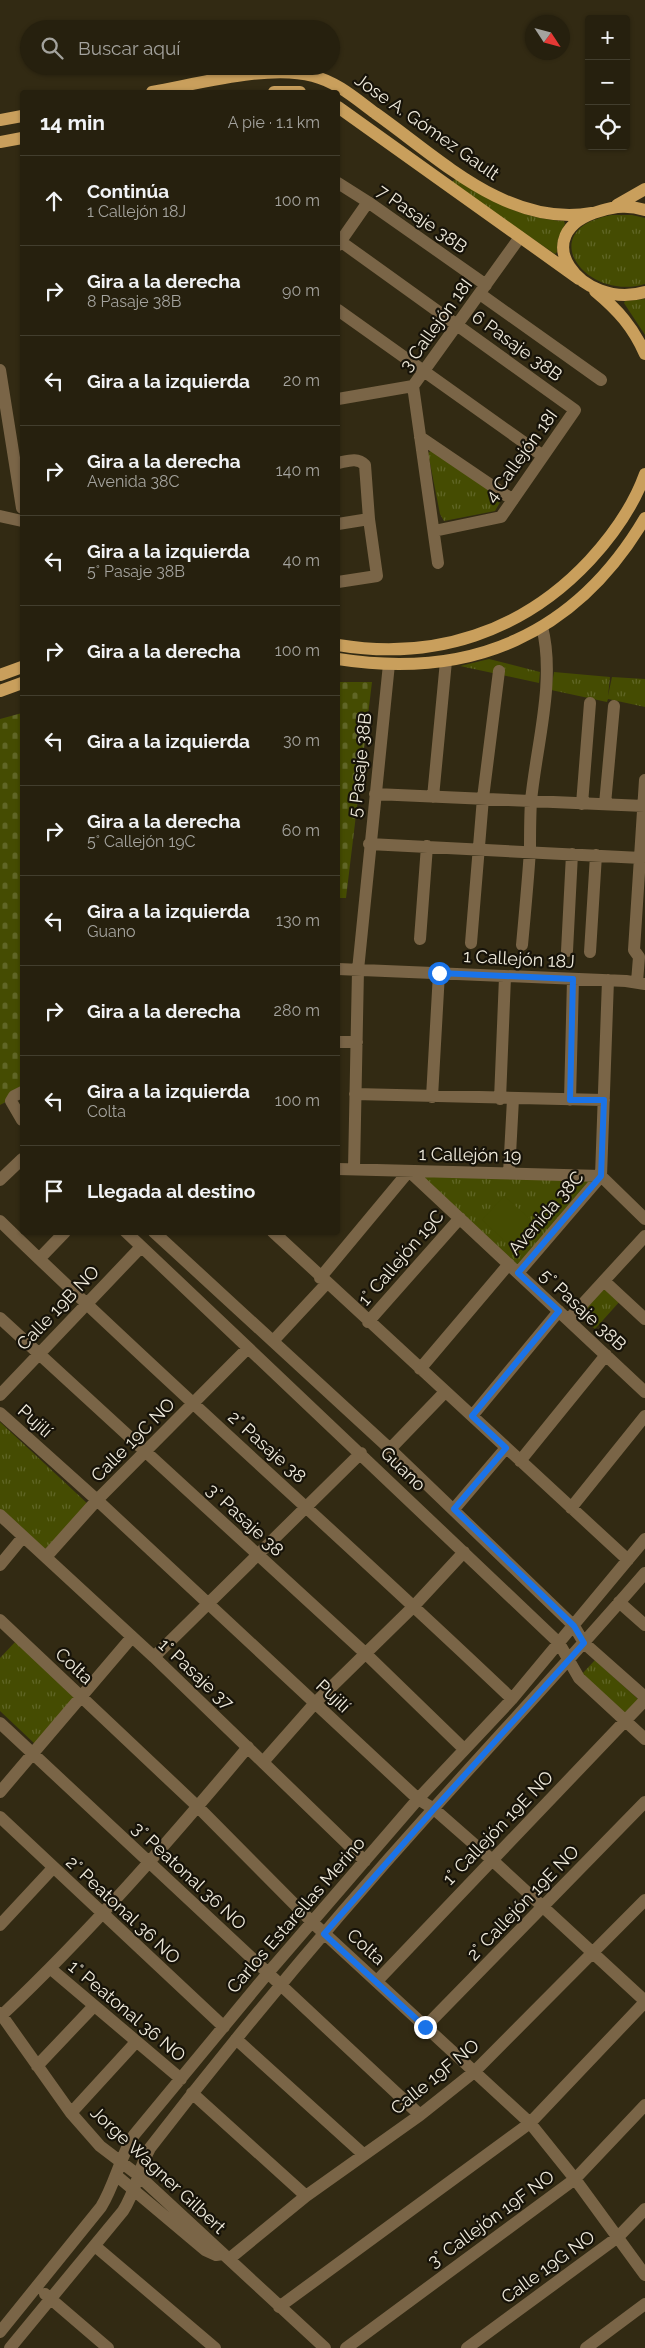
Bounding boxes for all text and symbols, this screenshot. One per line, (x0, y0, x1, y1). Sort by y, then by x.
north arrow (525, 15, 570, 60)
map controls (585, 15, 630, 150)
button: + (585, 15, 630, 60)
search box (20, 20, 340, 75)
icon: search (38, 34, 66, 62)
text: Buscar aquí (78, 37, 180, 59)
button: − (585, 60, 630, 105)
street label: Jose A. Gómez Gault (351, 69, 503, 184)
button: locate (585, 105, 630, 150)
text: 14 min (40, 110, 105, 135)
text: A pie · 1.1 km (228, 113, 320, 132)
text: Continúa (87, 180, 169, 202)
street label: 7 Pasaje 38B (373, 180, 471, 257)
icon: ahead (40, 187, 68, 215)
text: 100 m (275, 191, 320, 210)
text: 1 Callejón 18J (87, 202, 186, 221)
text: Gira a la derecha (87, 270, 241, 292)
street label: 3 Callejón 18I (395, 274, 476, 375)
icon: right (40, 277, 68, 305)
text: 90 m (282, 281, 320, 300)
text: 8 Pasaje 38B (87, 292, 181, 311)
street label: 6 Pasaje 38B (468, 306, 566, 385)
icon: left (40, 367, 68, 395)
text: Gira a la izquierda (87, 370, 250, 392)
text: 20 m (283, 371, 320, 390)
street label: 4 Callejón 18I (480, 405, 561, 506)
text: Gira a la derecha (87, 450, 241, 472)
icon: right (40, 457, 68, 485)
text: 140 m (276, 461, 320, 480)
text: Avenida 38C (87, 472, 180, 491)
text: Gira a la izquierda (87, 540, 250, 562)
icon: left (40, 547, 68, 575)
text: 40 m (283, 551, 320, 570)
text: 5° Pasaje 38B (87, 562, 185, 581)
icon: right (40, 637, 68, 665)
text: Gira a la derecha (87, 640, 241, 662)
text: 100 m (275, 641, 320, 660)
street label: 5 Pasaje 38B (344, 711, 375, 818)
icon: left (40, 727, 68, 755)
text: Gira a la izquierda (87, 730, 250, 752)
text: 30 m (283, 731, 320, 750)
text: Gira a la derecha (87, 810, 241, 832)
icon: right (40, 817, 68, 845)
text: 60 m (282, 821, 320, 840)
text: 5° Callejón 19C (87, 832, 196, 851)
text: Gira a la izquierda (87, 900, 250, 922)
icon: left (40, 907, 68, 935)
text: 130 m (276, 911, 320, 930)
text: Guano (87, 922, 136, 941)
street label: 1 Callejón 18J (463, 945, 575, 972)
route start (428, 962, 451, 985)
icon: right (40, 997, 68, 1025)
text: Gira a la derecha (87, 1000, 241, 1022)
text: 280 m (274, 1001, 320, 1020)
text: Gira a la izquierda (87, 1080, 250, 1102)
icon: left (40, 1087, 68, 1115)
text: 100 m (275, 1091, 320, 1110)
text: Colta (87, 1102, 126, 1121)
street label: 1 Callejón 19 (418, 1143, 522, 1166)
street label: Avenida 38C (504, 1167, 588, 1259)
icon: arrive (40, 1177, 68, 1205)
text: Llegada al destino (87, 1180, 255, 1202)
street label: 1° Callejón 19C (353, 1206, 448, 1310)
street label: Calle 19B NO (12, 1261, 103, 1354)
street label: 5° Pasaje 38B (536, 1264, 631, 1355)
street label: Calle 19C NO (86, 1393, 179, 1486)
street label: Pujilí (14, 1400, 57, 1441)
street label: 2° Pasaje 38 (224, 1406, 311, 1487)
street label: Guano (376, 1442, 430, 1495)
street label: 3° Pasaje 38 (203, 1479, 288, 1561)
street label: 1° Pasaje 37 (155, 1634, 238, 1714)
street label: Colta (51, 1643, 98, 1688)
street label: Pujilí (312, 1675, 355, 1717)
street label: 1° Callejón 19E NO (438, 1766, 557, 1889)
street label: 3° Peatonal 36 NO (128, 1817, 251, 1934)
street label: Carlos Estarellas Merino (222, 1832, 369, 1997)
street label: 2° Callejón 19E NO (462, 1841, 583, 1965)
street label: 2° Peatonal 36 NO (62, 1851, 185, 1968)
street label: Colta (343, 1924, 390, 1969)
street label: 1° Peatonal 36 NO (65, 1956, 190, 2066)
route end (414, 2016, 437, 2039)
street label: Calle 19F NO (386, 2035, 483, 2119)
street label: Jorge Wagner Gilbert (86, 2102, 230, 2238)
street label: 3° Callejón 19F NO (423, 2166, 558, 2272)
street label: Calle 19G NO (497, 2226, 598, 2307)

